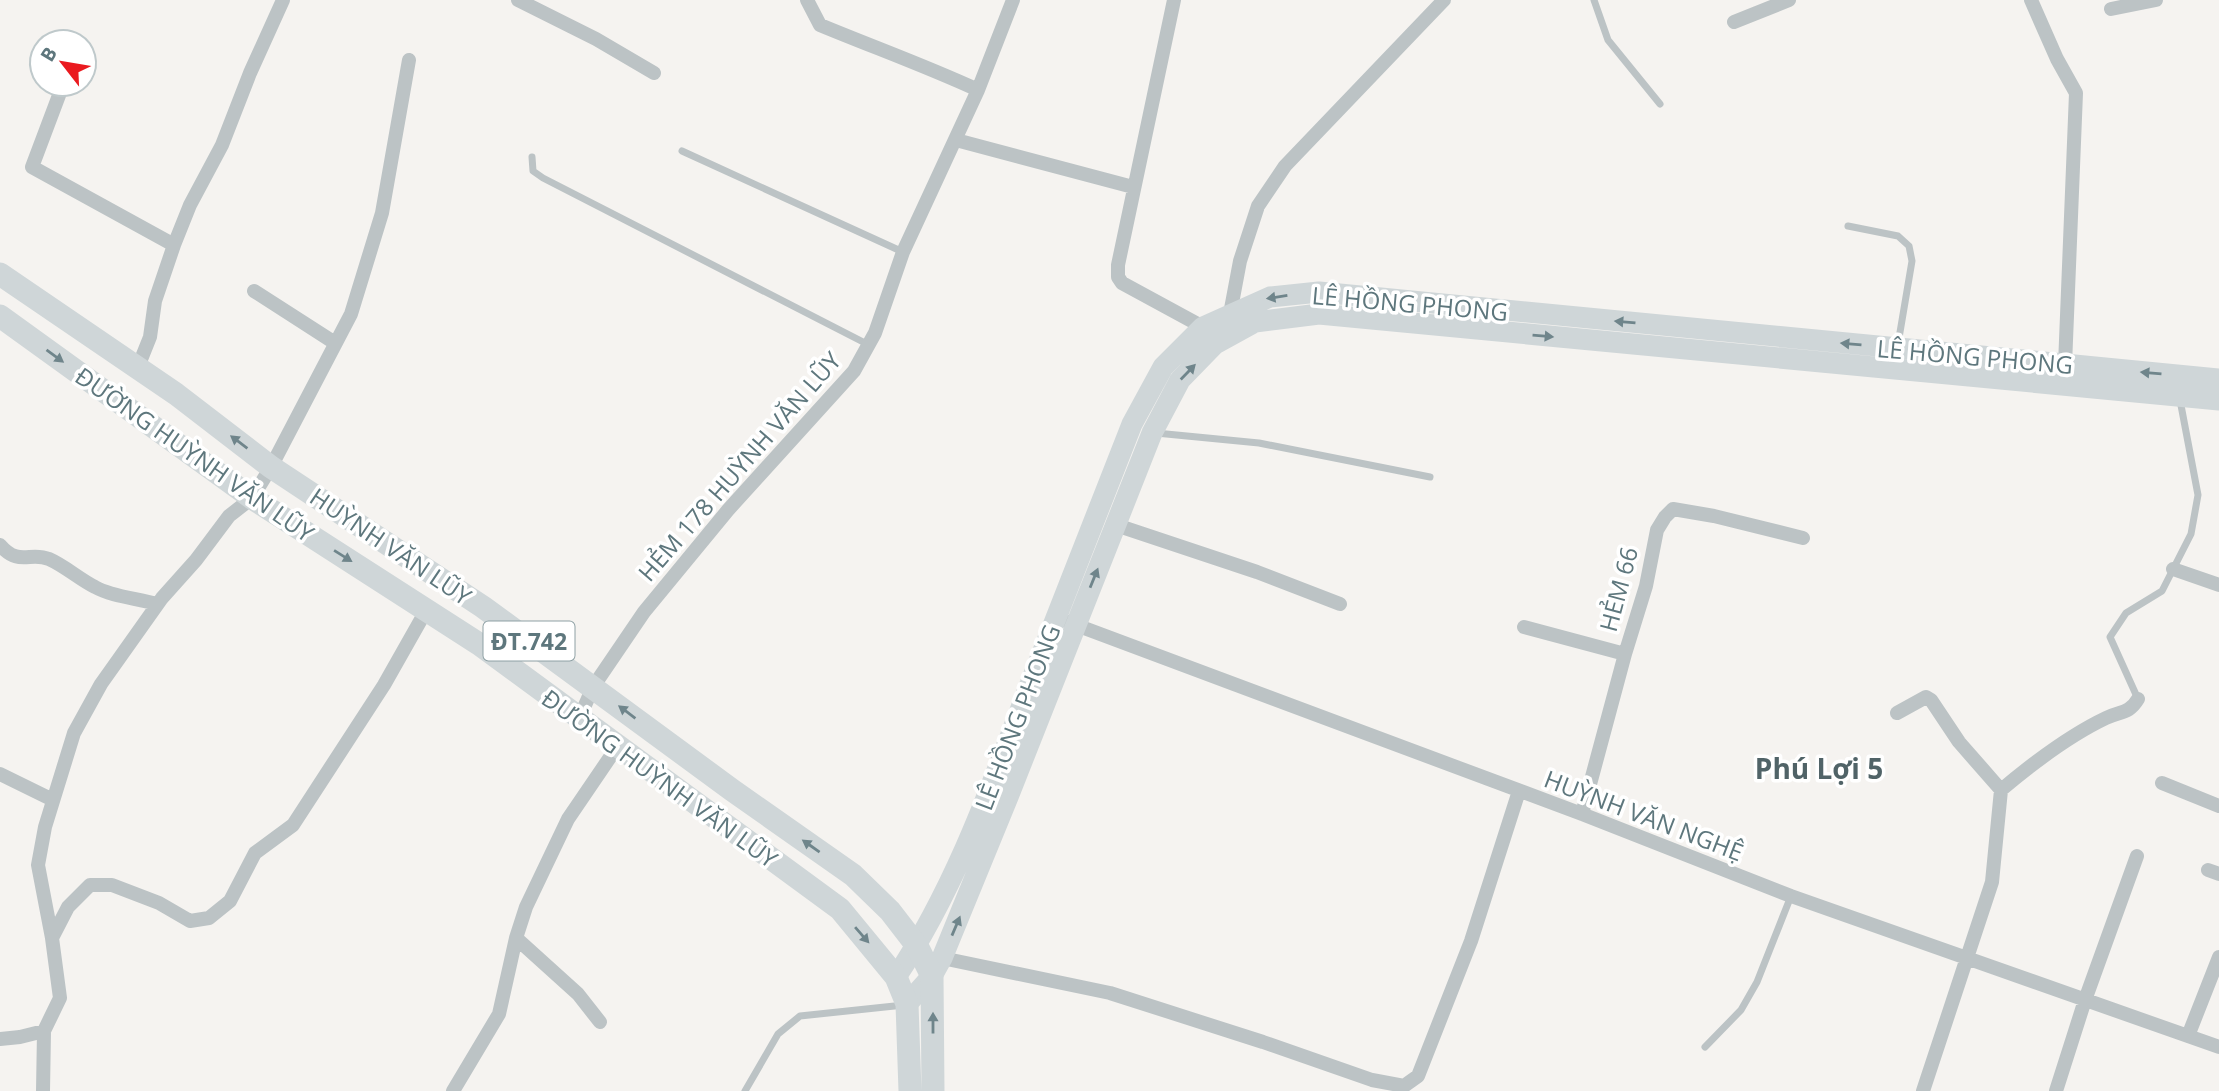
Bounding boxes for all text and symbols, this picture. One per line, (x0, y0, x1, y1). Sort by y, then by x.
north arrow (28, 28, 98, 98)
text: B (34, 42, 63, 66)
street label: LÊ HỒNG PHONG (1311, 278, 1509, 328)
one-way arrow (1266, 292, 1288, 303)
one-way arrow (1614, 317, 1636, 328)
one-way arrow (1532, 331, 1554, 342)
street label: LÊ HỒNG PHONG (1876, 331, 2074, 381)
one-way arrow (1840, 338, 1862, 349)
street label: HẺM 178 HUỲNH VĂN LŨY (630, 344, 848, 588)
one-way arrow (46, 349, 65, 363)
street label: ĐƯỜNG HUỲNH VĂN LŨY (69, 359, 321, 549)
one-way arrow (1179, 364, 1195, 381)
one-way arrow (2140, 367, 2162, 378)
one-way arrow (230, 436, 248, 450)
street label: HUỲNH VĂN LŨY (304, 480, 479, 613)
street label: HẺM 66 (1591, 543, 1645, 635)
one-way arrow (333, 549, 352, 562)
one-way arrow (1089, 568, 1100, 589)
street label: LÊ HỒNG PHONG (966, 619, 1068, 815)
road number: ĐT.742 (484, 622, 574, 660)
street label: ĐƯỜNG HUỲNH VĂN LŨY (535, 681, 785, 875)
one-way arrow (617, 705, 636, 719)
district label: Phú Lợi 5 (1755, 749, 1883, 787)
street label: HUỲNH VĂN NGHỆ (1540, 762, 1748, 868)
one-way arrow (802, 839, 820, 853)
one-way arrow (950, 916, 961, 937)
one-way arrow (854, 926, 869, 943)
one-way arrow (927, 1012, 939, 1034)

